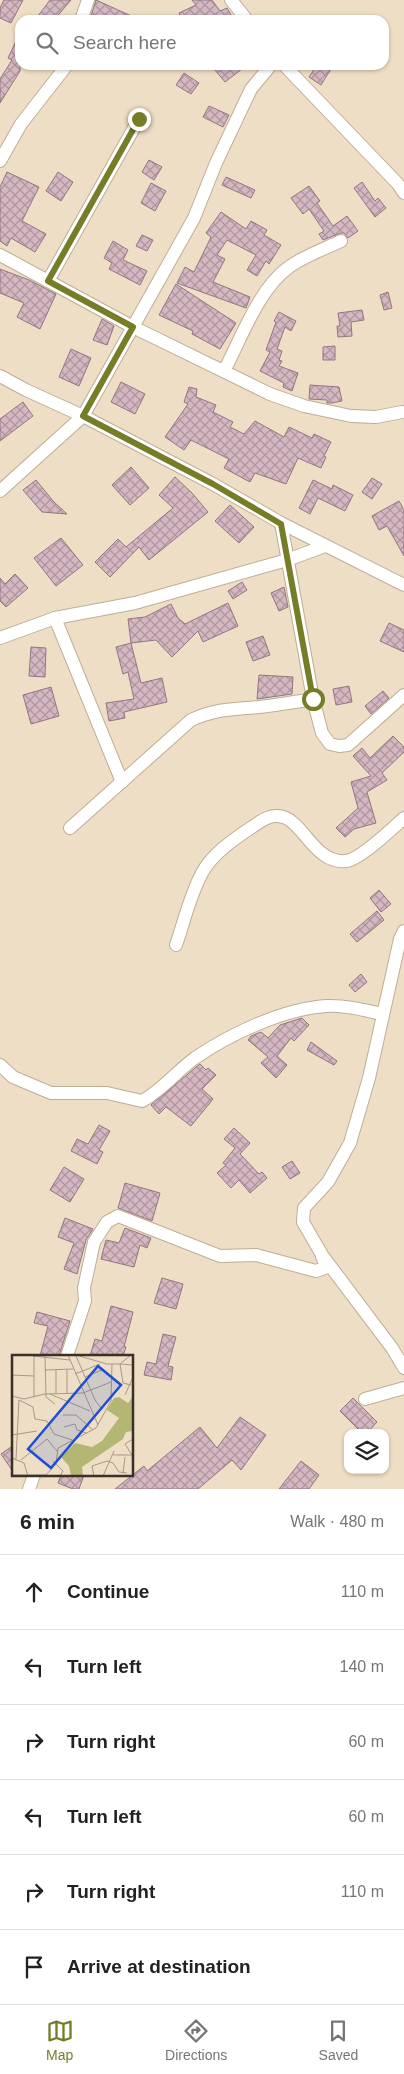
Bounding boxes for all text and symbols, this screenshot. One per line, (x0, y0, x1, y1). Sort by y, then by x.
search box (15, 15, 389, 70)
icon: search (33, 29, 61, 57)
text: Search here (73, 32, 177, 53)
route end (128, 108, 151, 131)
route start (302, 688, 325, 711)
inset map (12, 1355, 134, 1476)
map controls (344, 1429, 389, 1474)
button: layers (344, 1429, 389, 1474)
text: 6 min (20, 1510, 75, 1533)
text: Walk · 480 m (290, 1513, 384, 1530)
icon: ahead (20, 1578, 48, 1606)
text: Continue (67, 1581, 149, 1602)
text: 110 m (341, 1583, 384, 1600)
icon: left (20, 1653, 48, 1681)
text: Turn left (67, 1656, 142, 1677)
text: 140 m (340, 1658, 384, 1675)
icon: right (20, 1728, 48, 1756)
text: Turn right (67, 1731, 155, 1752)
text: 60 m (348, 1733, 384, 1750)
icon: left (20, 1803, 48, 1831)
text: Turn left (67, 1806, 142, 1827)
text: 60 m (348, 1808, 384, 1825)
icon: right (20, 1878, 48, 1906)
text: Turn right (67, 1881, 155, 1902)
text: 110 m (341, 1883, 384, 1900)
icon: arrive (20, 1953, 48, 1981)
text: Arrive at destination (67, 1956, 251, 1977)
tab: Map (46, 2017, 74, 2063)
tab: Directions (165, 2017, 227, 2063)
tab: Saved (319, 2017, 358, 2063)

